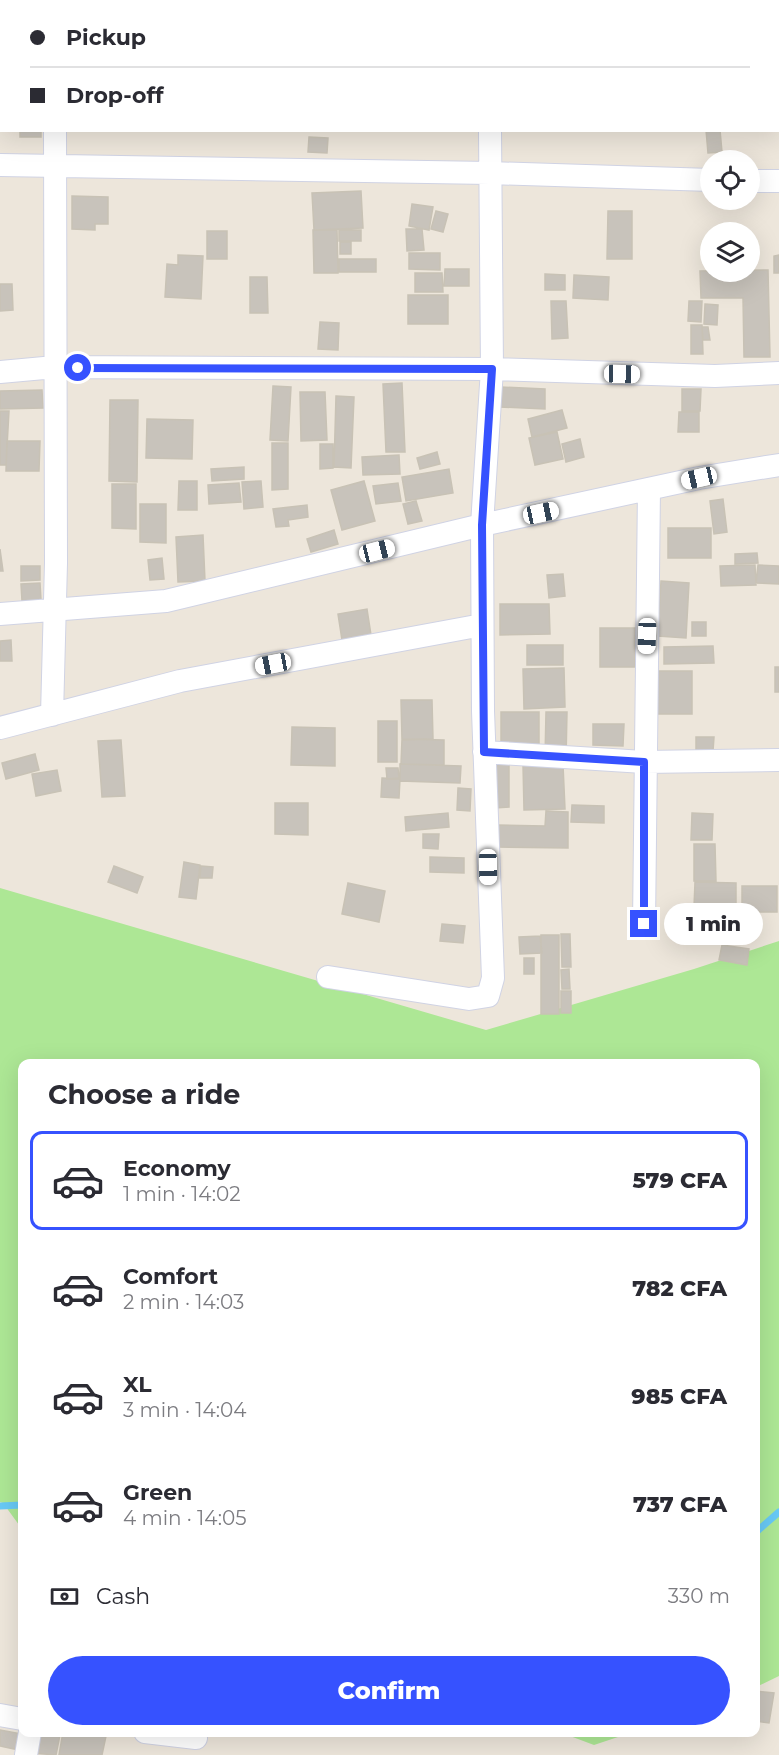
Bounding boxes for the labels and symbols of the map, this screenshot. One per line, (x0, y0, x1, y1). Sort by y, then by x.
route start (64, 354, 91, 381)
car (604, 365, 640, 383)
car (679, 465, 719, 491)
car (522, 500, 560, 526)
car (357, 538, 397, 564)
car (637, 618, 657, 654)
car (254, 652, 292, 676)
car (479, 849, 497, 885)
callout: 1 min (665, 903, 764, 945)
route end (630, 910, 657, 937)

